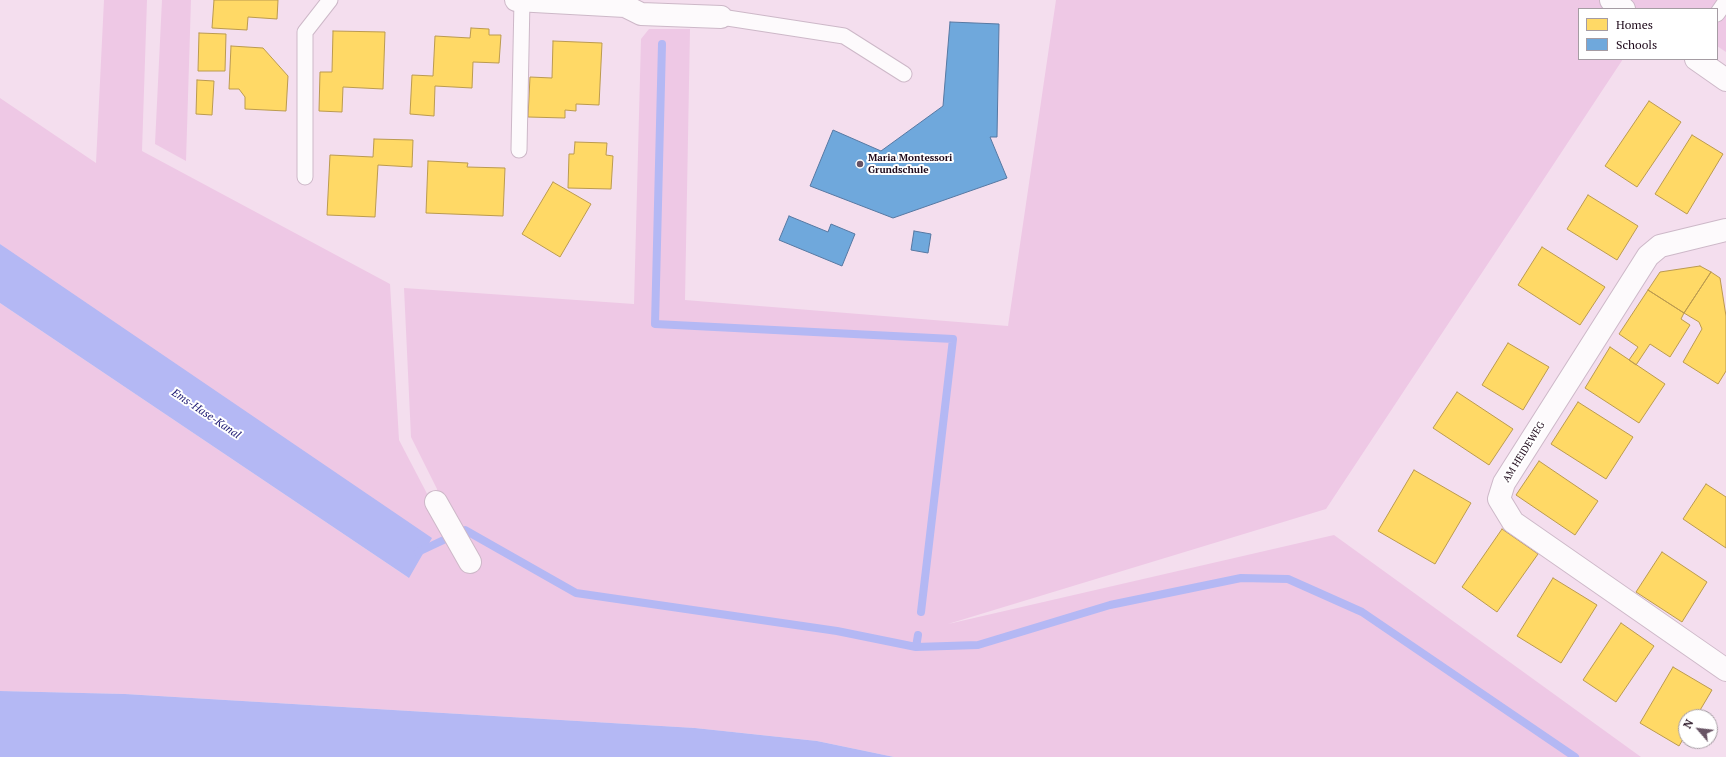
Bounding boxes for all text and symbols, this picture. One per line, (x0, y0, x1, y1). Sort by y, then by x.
legend (1578, 8, 1718, 60)
text: Homes (1616, 17, 1653, 32)
text: Schools (1616, 37, 1657, 52)
place label: Maria Montessori Grundschule (868, 152, 952, 176)
marker: Maria Montessori Grundschule (855, 159, 865, 169)
water label: Ems-Hase-Kanal (169, 386, 243, 442)
street label: AM HEIDEWEG (1500, 419, 1548, 485)
north arrow (1678, 709, 1718, 749)
text: N (1680, 717, 1696, 731)

